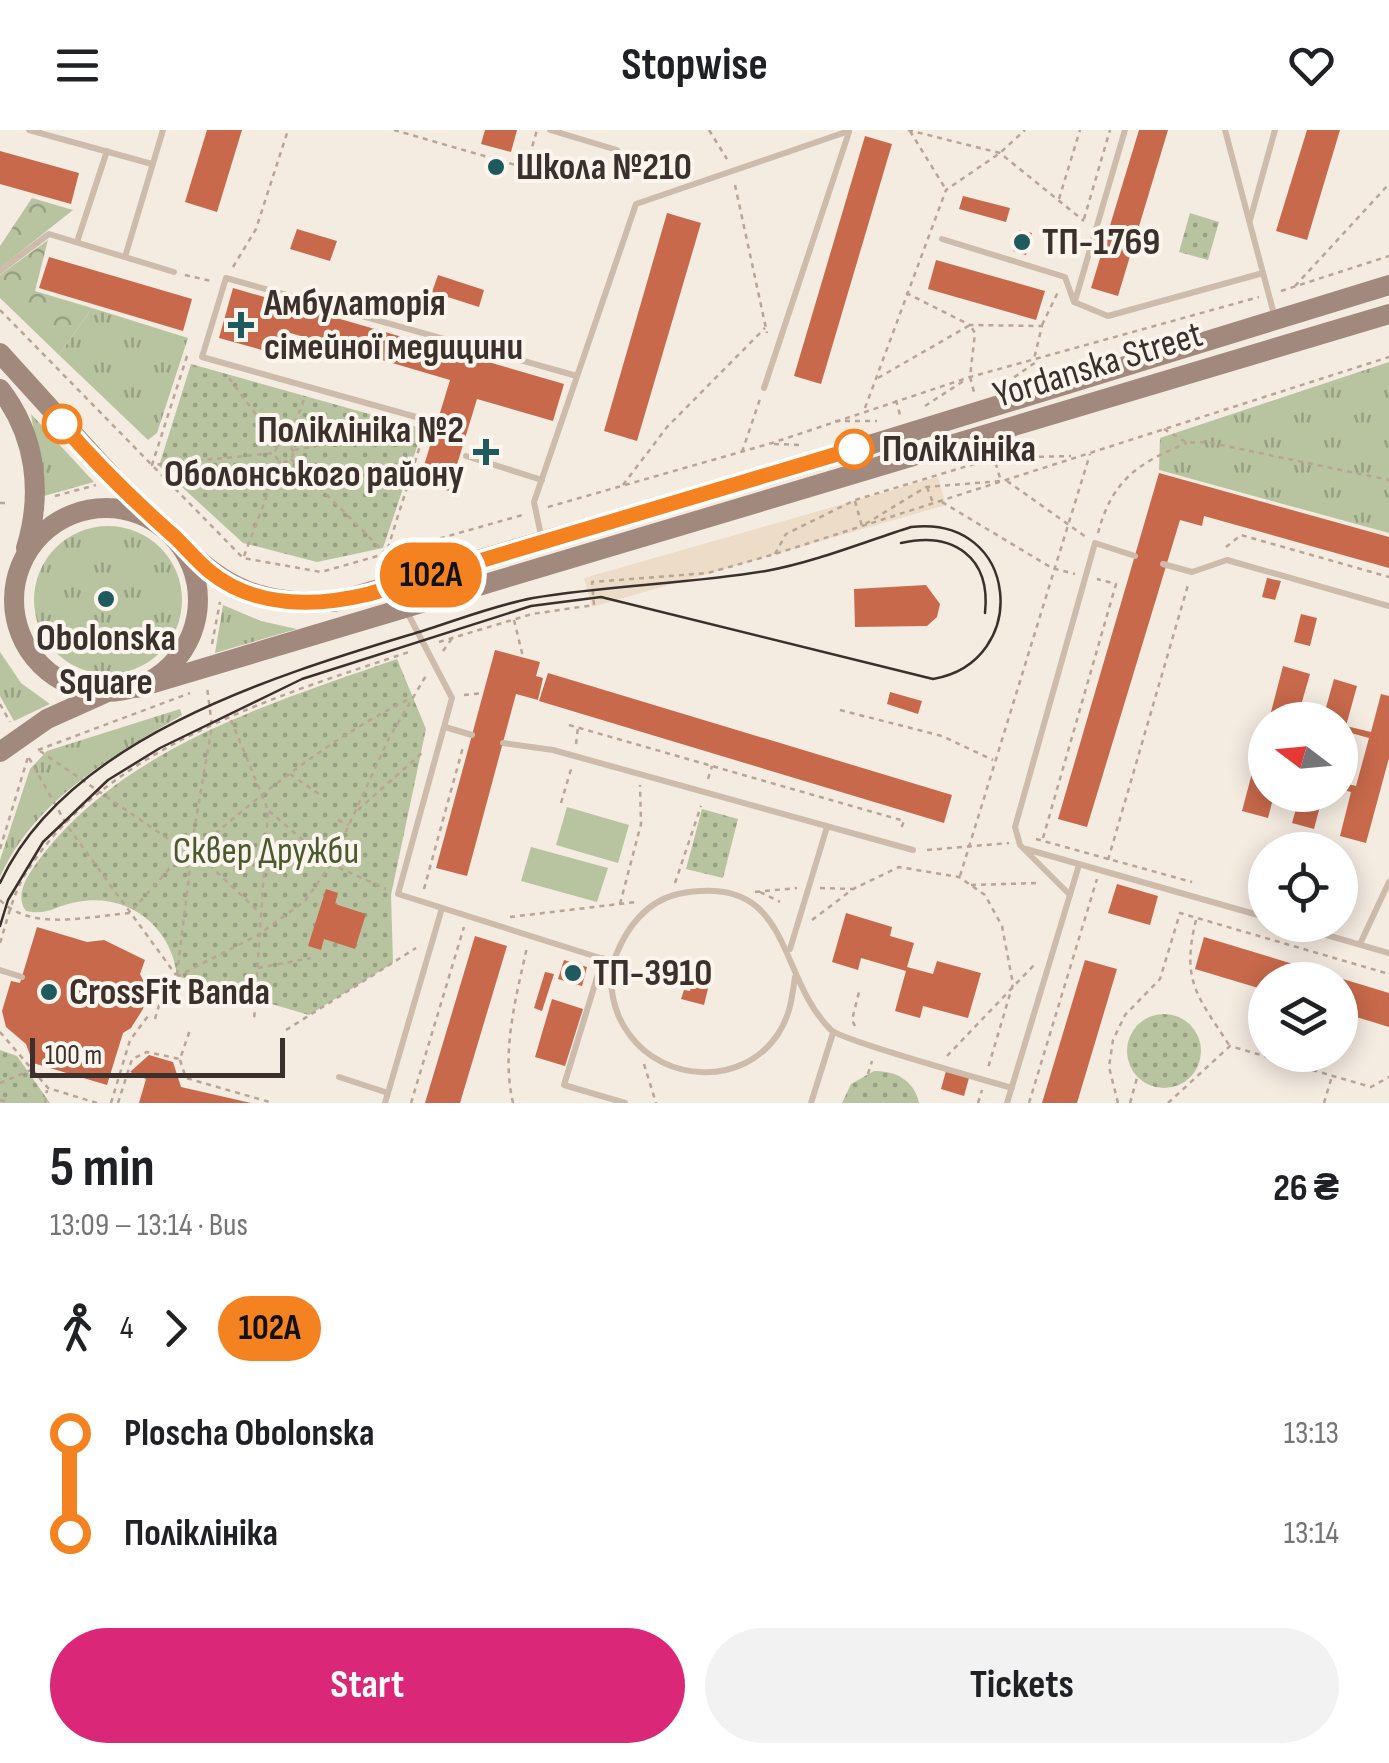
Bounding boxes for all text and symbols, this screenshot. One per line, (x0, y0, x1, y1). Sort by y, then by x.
icon: menu (50, 38, 105, 93)
text: Stopwise (621, 38, 768, 93)
icon: heart (1284, 38, 1339, 93)
place label: Школа №210 (516, 145, 692, 190)
marker: Школа №210 (485, 156, 507, 178)
place label: ТП-1769 (1042, 220, 1160, 265)
marker: ТП-1769 (1011, 231, 1033, 253)
place label: Амбулаторія сімейної медицини (263, 281, 523, 370)
marker: Амбулаторія сімейної медицини (228, 312, 254, 338)
street label: Yordanska Street (988, 312, 1208, 418)
unlabelled marker (43, 405, 81, 443)
place label: Поліклініка №2 Оболонського району (164, 408, 464, 497)
place label: Поліклініка (882, 427, 1036, 472)
marker: Поліклініка (835, 430, 873, 468)
marker: Поліклініка №2 Оболонського району (473, 439, 499, 465)
line badge: 102А (361, 542, 501, 608)
text: 102А (400, 554, 462, 597)
marker: Obolonska Square (95, 588, 117, 610)
place label: Obolonska Square (36, 616, 176, 705)
north arrow (1248, 702, 1358, 812)
map controls (1248, 702, 1358, 1072)
park label: Сквер Дружби (173, 829, 359, 874)
button: locate (1248, 832, 1358, 942)
place label: ТП-3910 (593, 951, 712, 996)
marker: ТП-3910 (562, 962, 584, 984)
button: layers (1248, 962, 1358, 1072)
place label: CrossFit Banda (69, 970, 270, 1015)
marker: CrossFit Banda (38, 981, 60, 1003)
scale bar (30, 1033, 285, 1078)
text: 100 m (45, 1039, 102, 1072)
text: 5 min (50, 1135, 155, 1202)
text: 26 ₴ (1273, 1166, 1339, 1211)
text: 13:09 – 13:14 · Bus (50, 1206, 248, 1245)
icon: walk (50, 1301, 105, 1356)
icon: forward (148, 1301, 203, 1356)
text: 102А (238, 1307, 301, 1350)
text: 4 (120, 1309, 133, 1348)
text: Ploscha Obolonska (124, 1411, 375, 1456)
text: 13:13 (1284, 1414, 1339, 1453)
text: Поліклініка (124, 1511, 278, 1556)
text: 13:14 (1284, 1514, 1339, 1553)
button: Start (50, 1628, 685, 1743)
button: Tickets (705, 1628, 1339, 1743)

